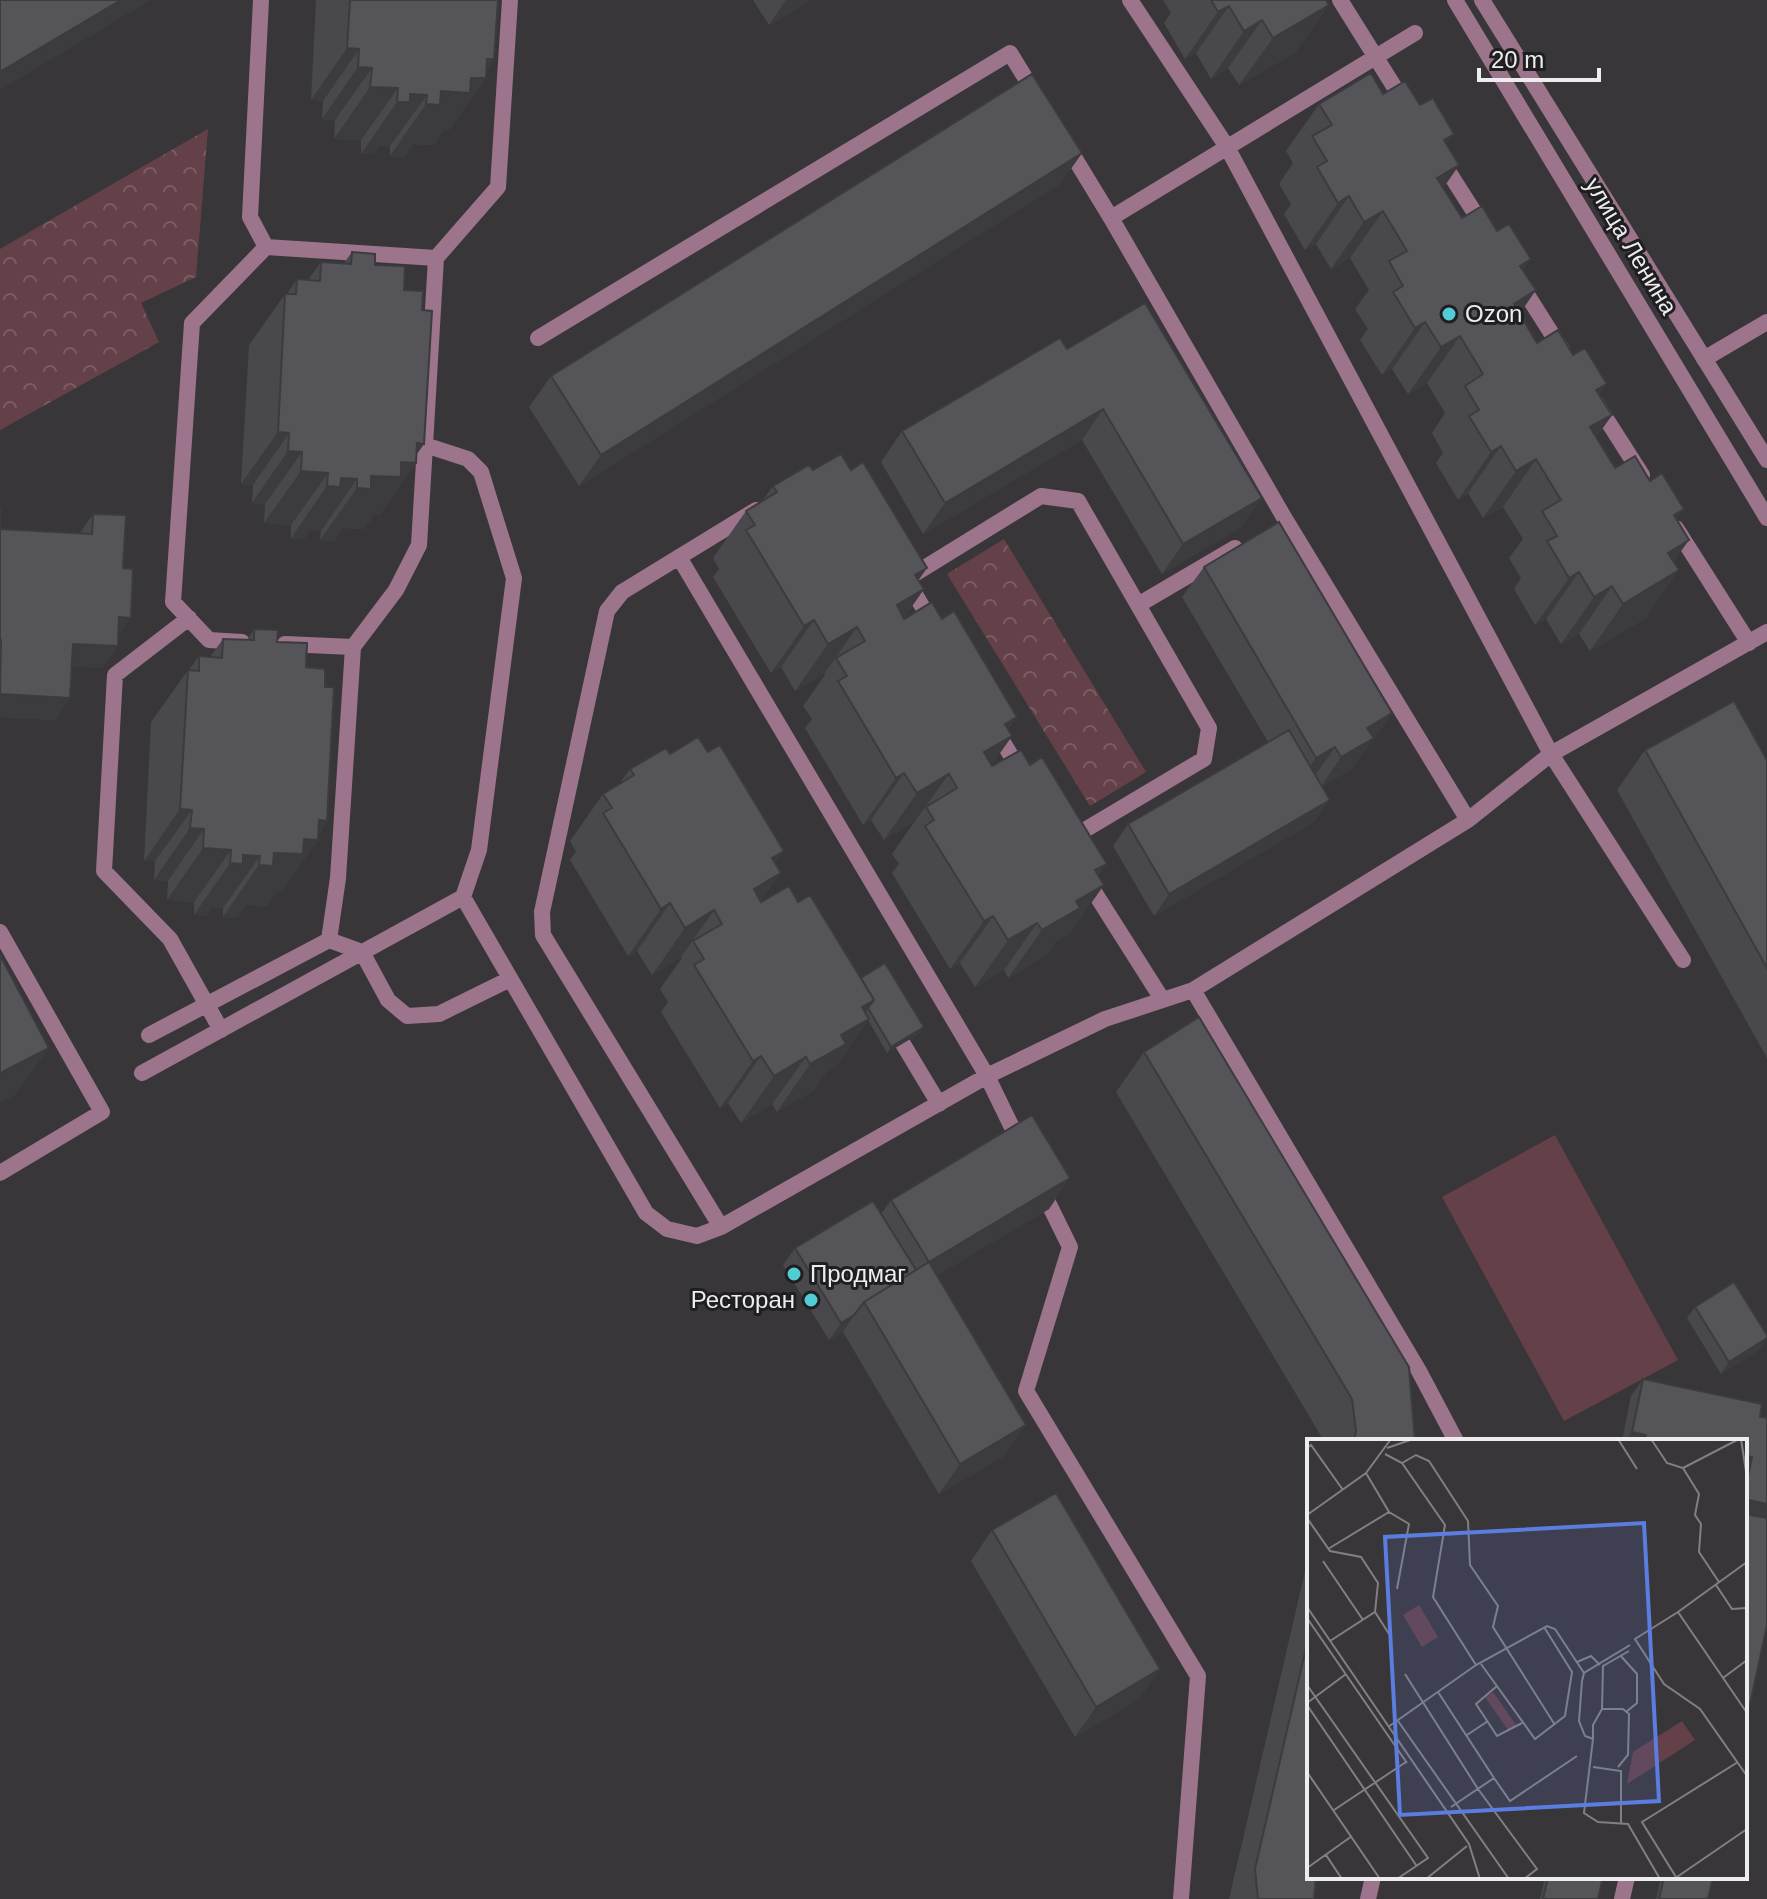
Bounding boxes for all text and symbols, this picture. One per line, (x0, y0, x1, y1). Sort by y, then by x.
scale bar (1479, 32, 1599, 82)
text: 20 m (1491, 46, 1544, 73)
street label: улица Ленина (1580, 172, 1683, 320)
place label: Ozon (1465, 300, 1522, 327)
marker: Ozon (1440, 305, 1458, 323)
place label: Продмаг (810, 1260, 906, 1287)
marker: Продмаг (785, 1265, 803, 1283)
place label: Ресторан (691, 1286, 795, 1313)
marker: Ресторан (802, 1291, 820, 1309)
inset map (1307, 1439, 1747, 1879)

